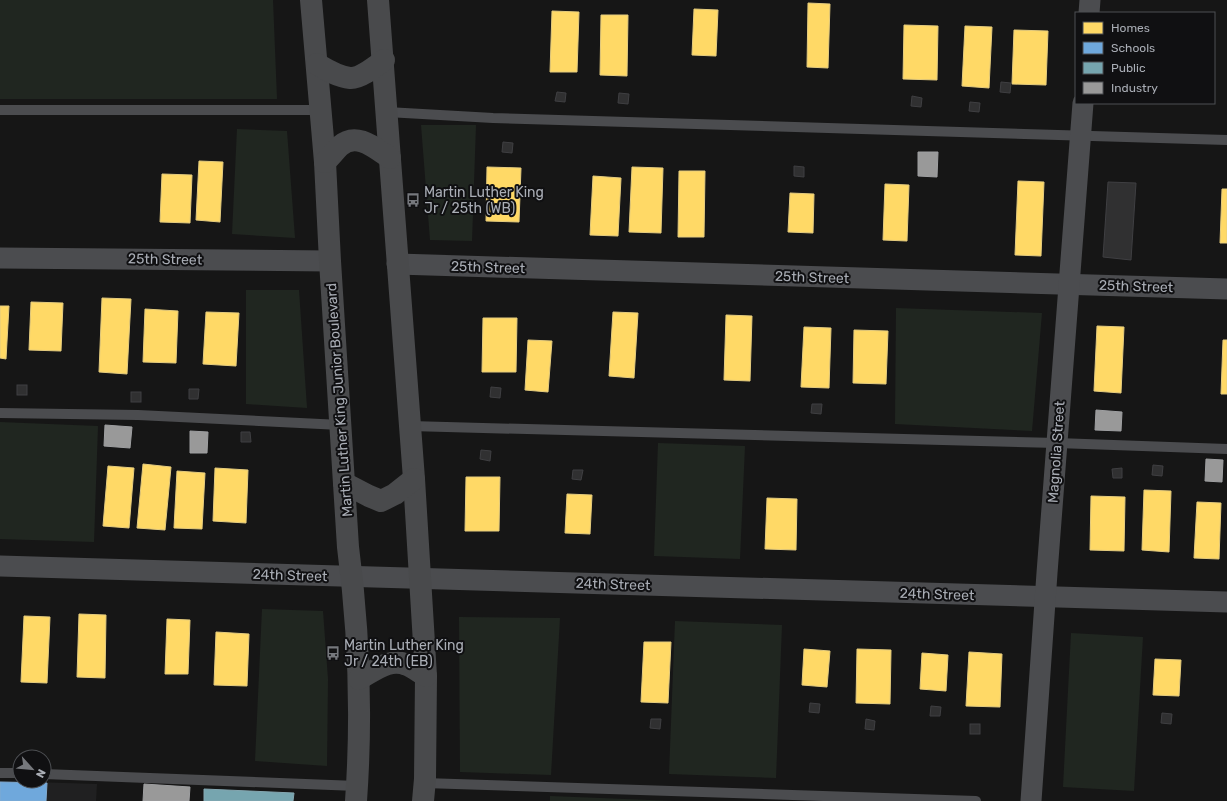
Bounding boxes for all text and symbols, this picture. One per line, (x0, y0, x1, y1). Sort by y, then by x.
legend (1075, 12, 1215, 104)
text: Homes (1111, 21, 1150, 35)
text: Schools (1111, 41, 1155, 55)
text: Public (1111, 61, 1146, 75)
text: Industry (1111, 81, 1158, 95)
place label: Martin Luther King Jr / 25th (WB) (424, 184, 544, 217)
bus stop icon: Martin Luther King Jr / 25th (WB) (405, 192, 421, 208)
street label: 25th Street (128, 250, 203, 269)
street label: 25th Street (450, 258, 526, 277)
street label: 25th Street (774, 268, 850, 287)
street label: 25th Street (1098, 277, 1174, 296)
street label: Martin Luther King Junior Boulevard (323, 282, 356, 518)
street label: Magnolia Street (1044, 400, 1069, 504)
street label: 24th Street (252, 566, 328, 585)
street label: 24th Street (575, 575, 651, 594)
street label: 24th Street (899, 585, 975, 604)
place label: Martin Luther King Jr / 24th (EB) (344, 637, 464, 670)
bus stop icon: Martin Luther King Jr / 24th (EB) (325, 645, 341, 661)
north arrow (12, 749, 52, 789)
text: N (33, 767, 48, 780)

